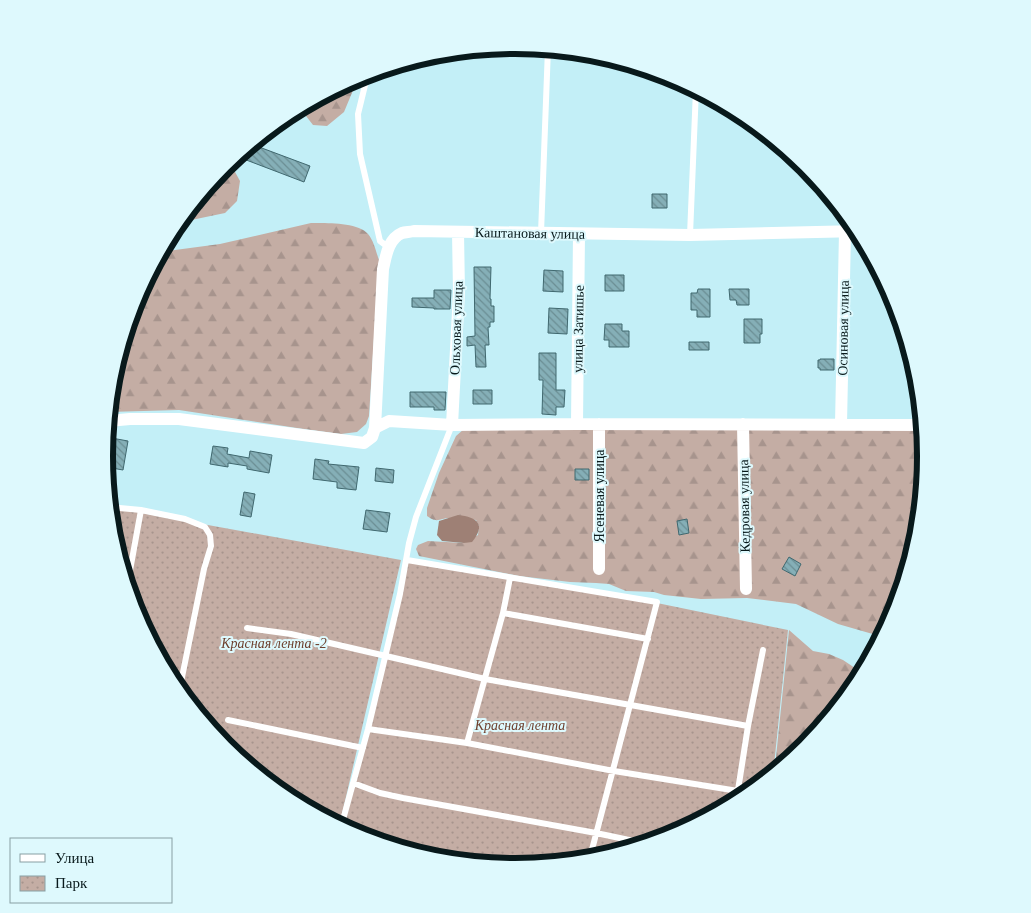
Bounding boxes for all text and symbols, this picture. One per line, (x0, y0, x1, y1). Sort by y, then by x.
street label: Каштановая улица (475, 225, 586, 242)
street label: Осиновая улица (835, 279, 852, 376)
street label: Ольховая улица (447, 280, 466, 375)
street label: улица Затишье (570, 285, 587, 373)
street label: Ясеневая улица (592, 449, 607, 542)
street label: Кедровая улица (736, 459, 753, 553)
park label: Красная лента -2 (220, 636, 327, 651)
park label: Красная лента (474, 718, 565, 733)
legend (10, 838, 172, 903)
text: Улица (55, 850, 94, 866)
text: Парк (55, 875, 88, 891)

